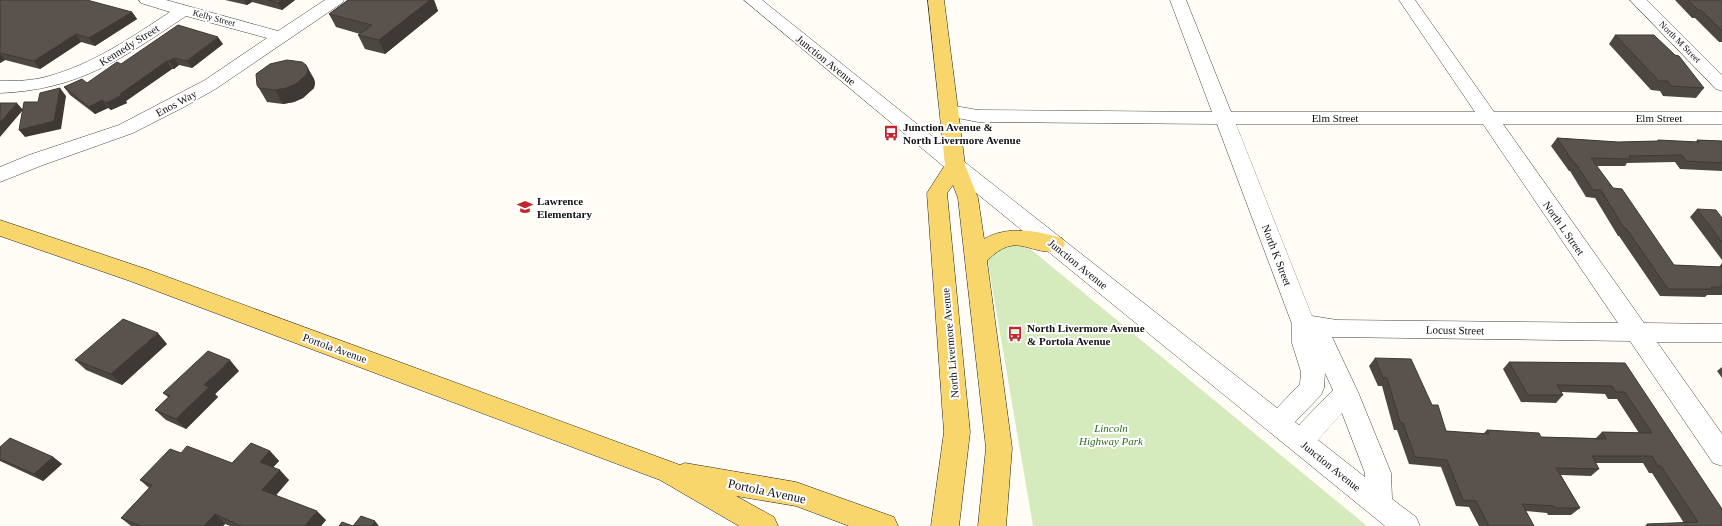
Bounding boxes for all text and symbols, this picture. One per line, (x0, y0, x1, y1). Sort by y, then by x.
street label: Kelly Street (192, 8, 237, 29)
street label: North M Street (1657, 19, 1703, 65)
street label: Kennedy Street (97, 22, 161, 68)
street label: Junction Avenue (794, 32, 858, 88)
street label: Enos Way (154, 87, 199, 119)
street label: Elm Street (1312, 112, 1358, 124)
street label: Elm Street (1636, 112, 1682, 124)
place label: Junction Avenue & North Livermore Avenue (903, 121, 1021, 146)
bus stop icon: Junction Avenue & North Livermore Avenue (882, 124, 900, 142)
place label: Lawrence Elementary (537, 195, 592, 220)
school or university icon: Lawrence Elementary (516, 198, 534, 216)
street label: North L Street (1541, 199, 1587, 257)
street label: North K Street (1260, 223, 1294, 287)
street label: Junction Avenue (1046, 236, 1110, 292)
street label: North Livermore Avenue (939, 287, 961, 399)
place label: North Livermore Avenue & Portola Avenue (1027, 322, 1145, 347)
street label: Locust Street (1426, 323, 1484, 337)
bus stop icon: North Livermore Avenue & Portola Avenue (1006, 325, 1024, 343)
street label: Portola Avenue (301, 331, 369, 365)
park label: Lincoln Highway Park (1078, 422, 1144, 447)
street label: Junction Avenue (1299, 438, 1363, 494)
street label: Portola Avenue (727, 475, 808, 507)

